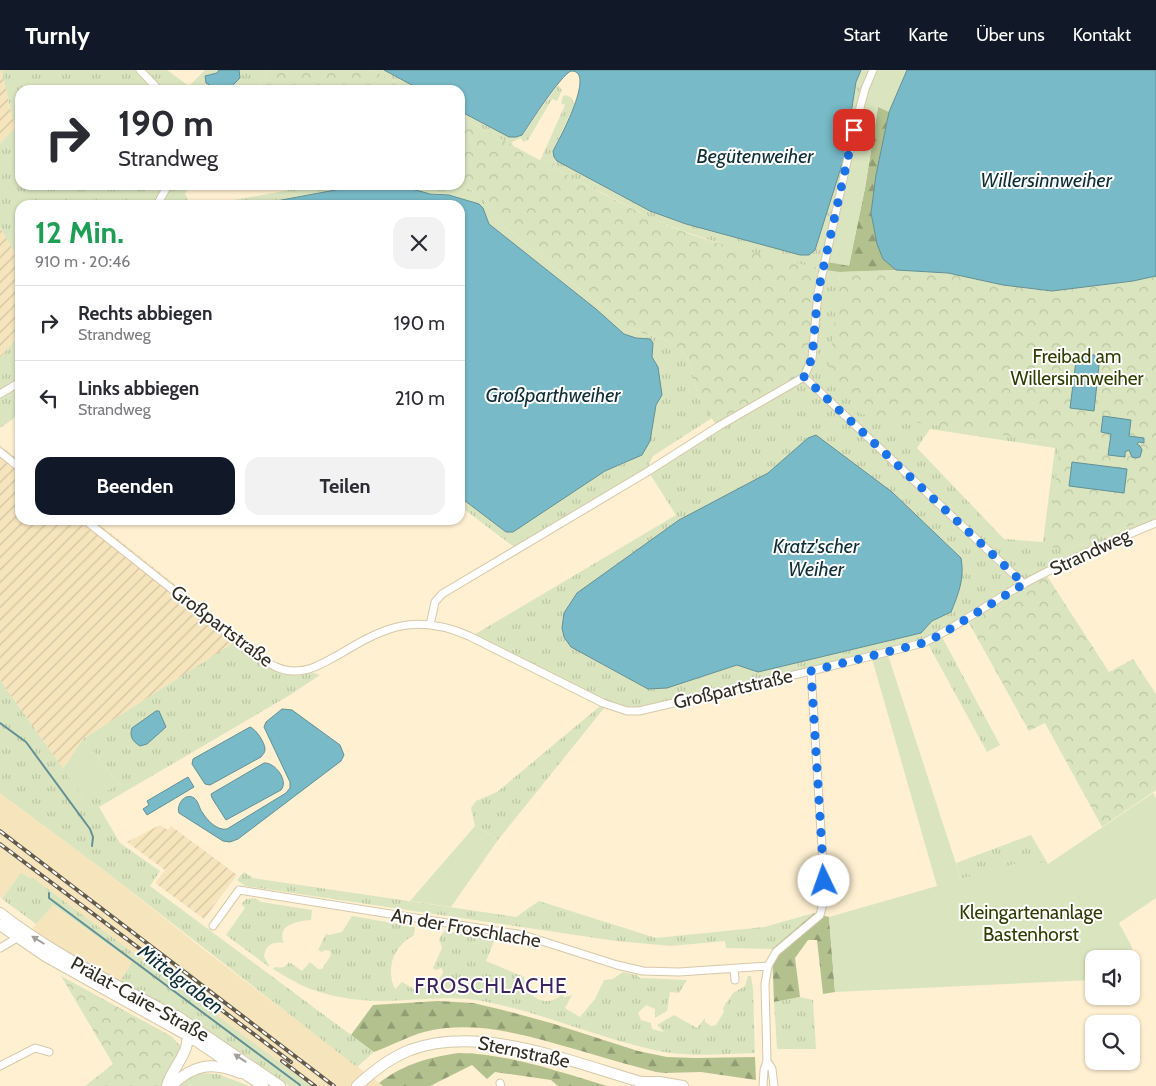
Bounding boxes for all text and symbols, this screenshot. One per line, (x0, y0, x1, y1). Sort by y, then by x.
text: Turnly (25, 21, 90, 50)
text: Start (844, 24, 880, 46)
text: Karte (908, 24, 948, 46)
text: Über uns (976, 24, 1045, 46)
text: Kontakt (1073, 24, 1131, 46)
text: 190 m (118, 102, 214, 145)
icon: right (35, 105, 100, 170)
pin (833, 109, 875, 151)
icon: arrive (840, 116, 868, 144)
water label: Begütenweiher (697, 144, 814, 168)
text: Strandweg (118, 145, 218, 172)
water label: Willersinnweiher (980, 168, 1113, 192)
text: 12 Min. (35, 214, 124, 251)
button: close (393, 217, 445, 269)
text: 910 m · 20:46 (35, 252, 130, 271)
text: Rechts abbiegen (78, 302, 212, 325)
icon: right (35, 309, 63, 337)
text: 190 m (394, 312, 445, 335)
text: Strandweg (78, 325, 151, 344)
park label: Freibad am Willersinnweiher (1011, 345, 1143, 390)
text: Links abbiegen (78, 377, 199, 400)
water label: Großparthweiher (485, 383, 621, 407)
icon: left (35, 384, 63, 412)
text: 210 m (395, 387, 445, 410)
text: Strandweg (78, 400, 151, 419)
button: Beenden (35, 457, 235, 515)
button: Teilen (245, 457, 445, 515)
street label: Strandweg (1046, 523, 1134, 581)
water label: Kratz'scher Weiher (773, 534, 860, 581)
street label: Großpartstraße (167, 580, 278, 672)
street label: Großpartstraße (671, 664, 795, 714)
position arrow (797, 854, 849, 906)
park label: Kleingartenanlage Bastenhorst (959, 901, 1103, 946)
street label: An der Froschlache (389, 904, 543, 953)
one-way arrow (31, 936, 44, 945)
water label: Mittelgraben (133, 938, 229, 1019)
map controls (1085, 950, 1140, 1070)
button: sound (1085, 950, 1140, 1005)
street label: Prälat-Caire-Straße (67, 951, 213, 1047)
district label: FROSCHLACHE (414, 973, 568, 998)
button: search (1085, 1015, 1140, 1070)
street label: Sternstraße (476, 1031, 572, 1073)
one-way arrow (234, 1053, 247, 1063)

